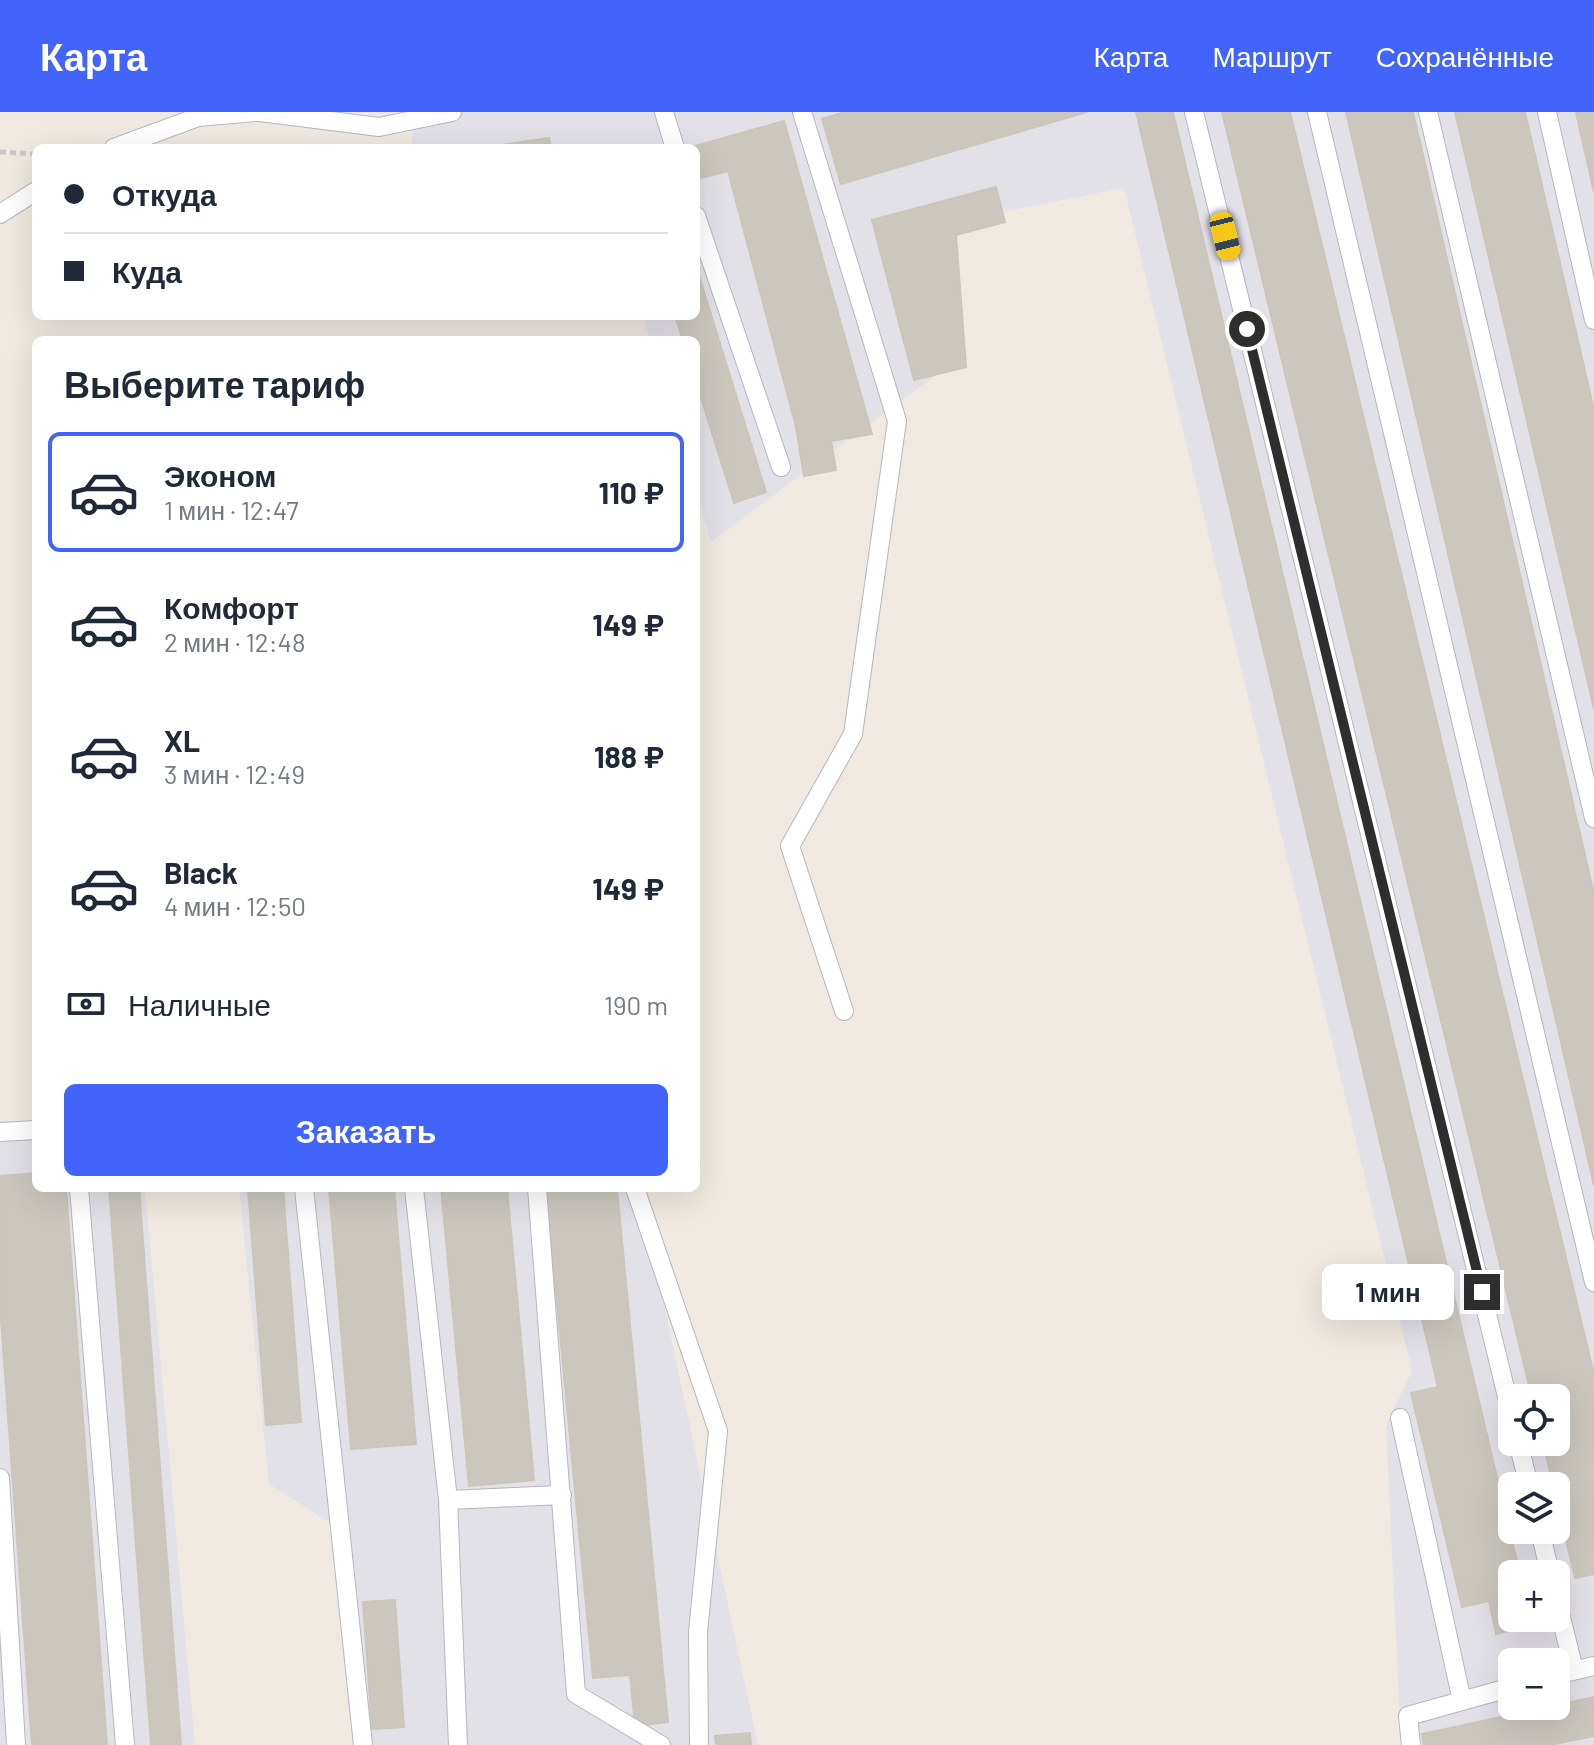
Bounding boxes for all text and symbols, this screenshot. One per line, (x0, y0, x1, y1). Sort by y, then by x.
text: Карта (40, 33, 147, 79)
text: Карта (1093, 39, 1168, 73)
text: Маршрут (1212, 39, 1332, 73)
text: Сохранённые (1376, 39, 1554, 73)
text: Откуда (112, 176, 217, 212)
car (1208, 210, 1242, 262)
text: Куда (112, 253, 182, 289)
route start (1229, 311, 1265, 347)
text: Выберите тариф (64, 362, 365, 405)
icon: car (68, 456, 140, 528)
text: Эконом (164, 457, 277, 493)
text: 110 ₽ (598, 474, 664, 510)
text: 1 мин · 12:47 (164, 494, 299, 525)
icon: car (68, 588, 140, 660)
text: Комфорт (164, 589, 299, 625)
text: 149 ₽ (592, 606, 664, 642)
text: 2 мин · 12:48 (164, 626, 305, 657)
icon: car (68, 720, 140, 792)
text: XL (164, 722, 200, 758)
text: 188 ₽ (594, 738, 664, 774)
text: 3 мин · 12:49 (164, 758, 305, 789)
icon: car (68, 852, 140, 924)
text: Black (164, 854, 238, 890)
text: 149 ₽ (592, 870, 664, 906)
text: 4 мин · 12:50 (164, 890, 306, 921)
icon: cash (64, 982, 108, 1026)
text: Наличные (128, 986, 271, 1022)
text: 190 m (604, 989, 668, 1020)
button: Заказать (64, 1084, 668, 1176)
callout: 1 мин (1322, 1264, 1454, 1320)
route end (1464, 1274, 1500, 1310)
text: 1 мин (1355, 1276, 1421, 1307)
map controls (1498, 1384, 1570, 1720)
button: locate (1498, 1384, 1570, 1456)
button: layers (1498, 1472, 1570, 1544)
button: + (1498, 1560, 1570, 1632)
button: − (1498, 1648, 1570, 1720)

